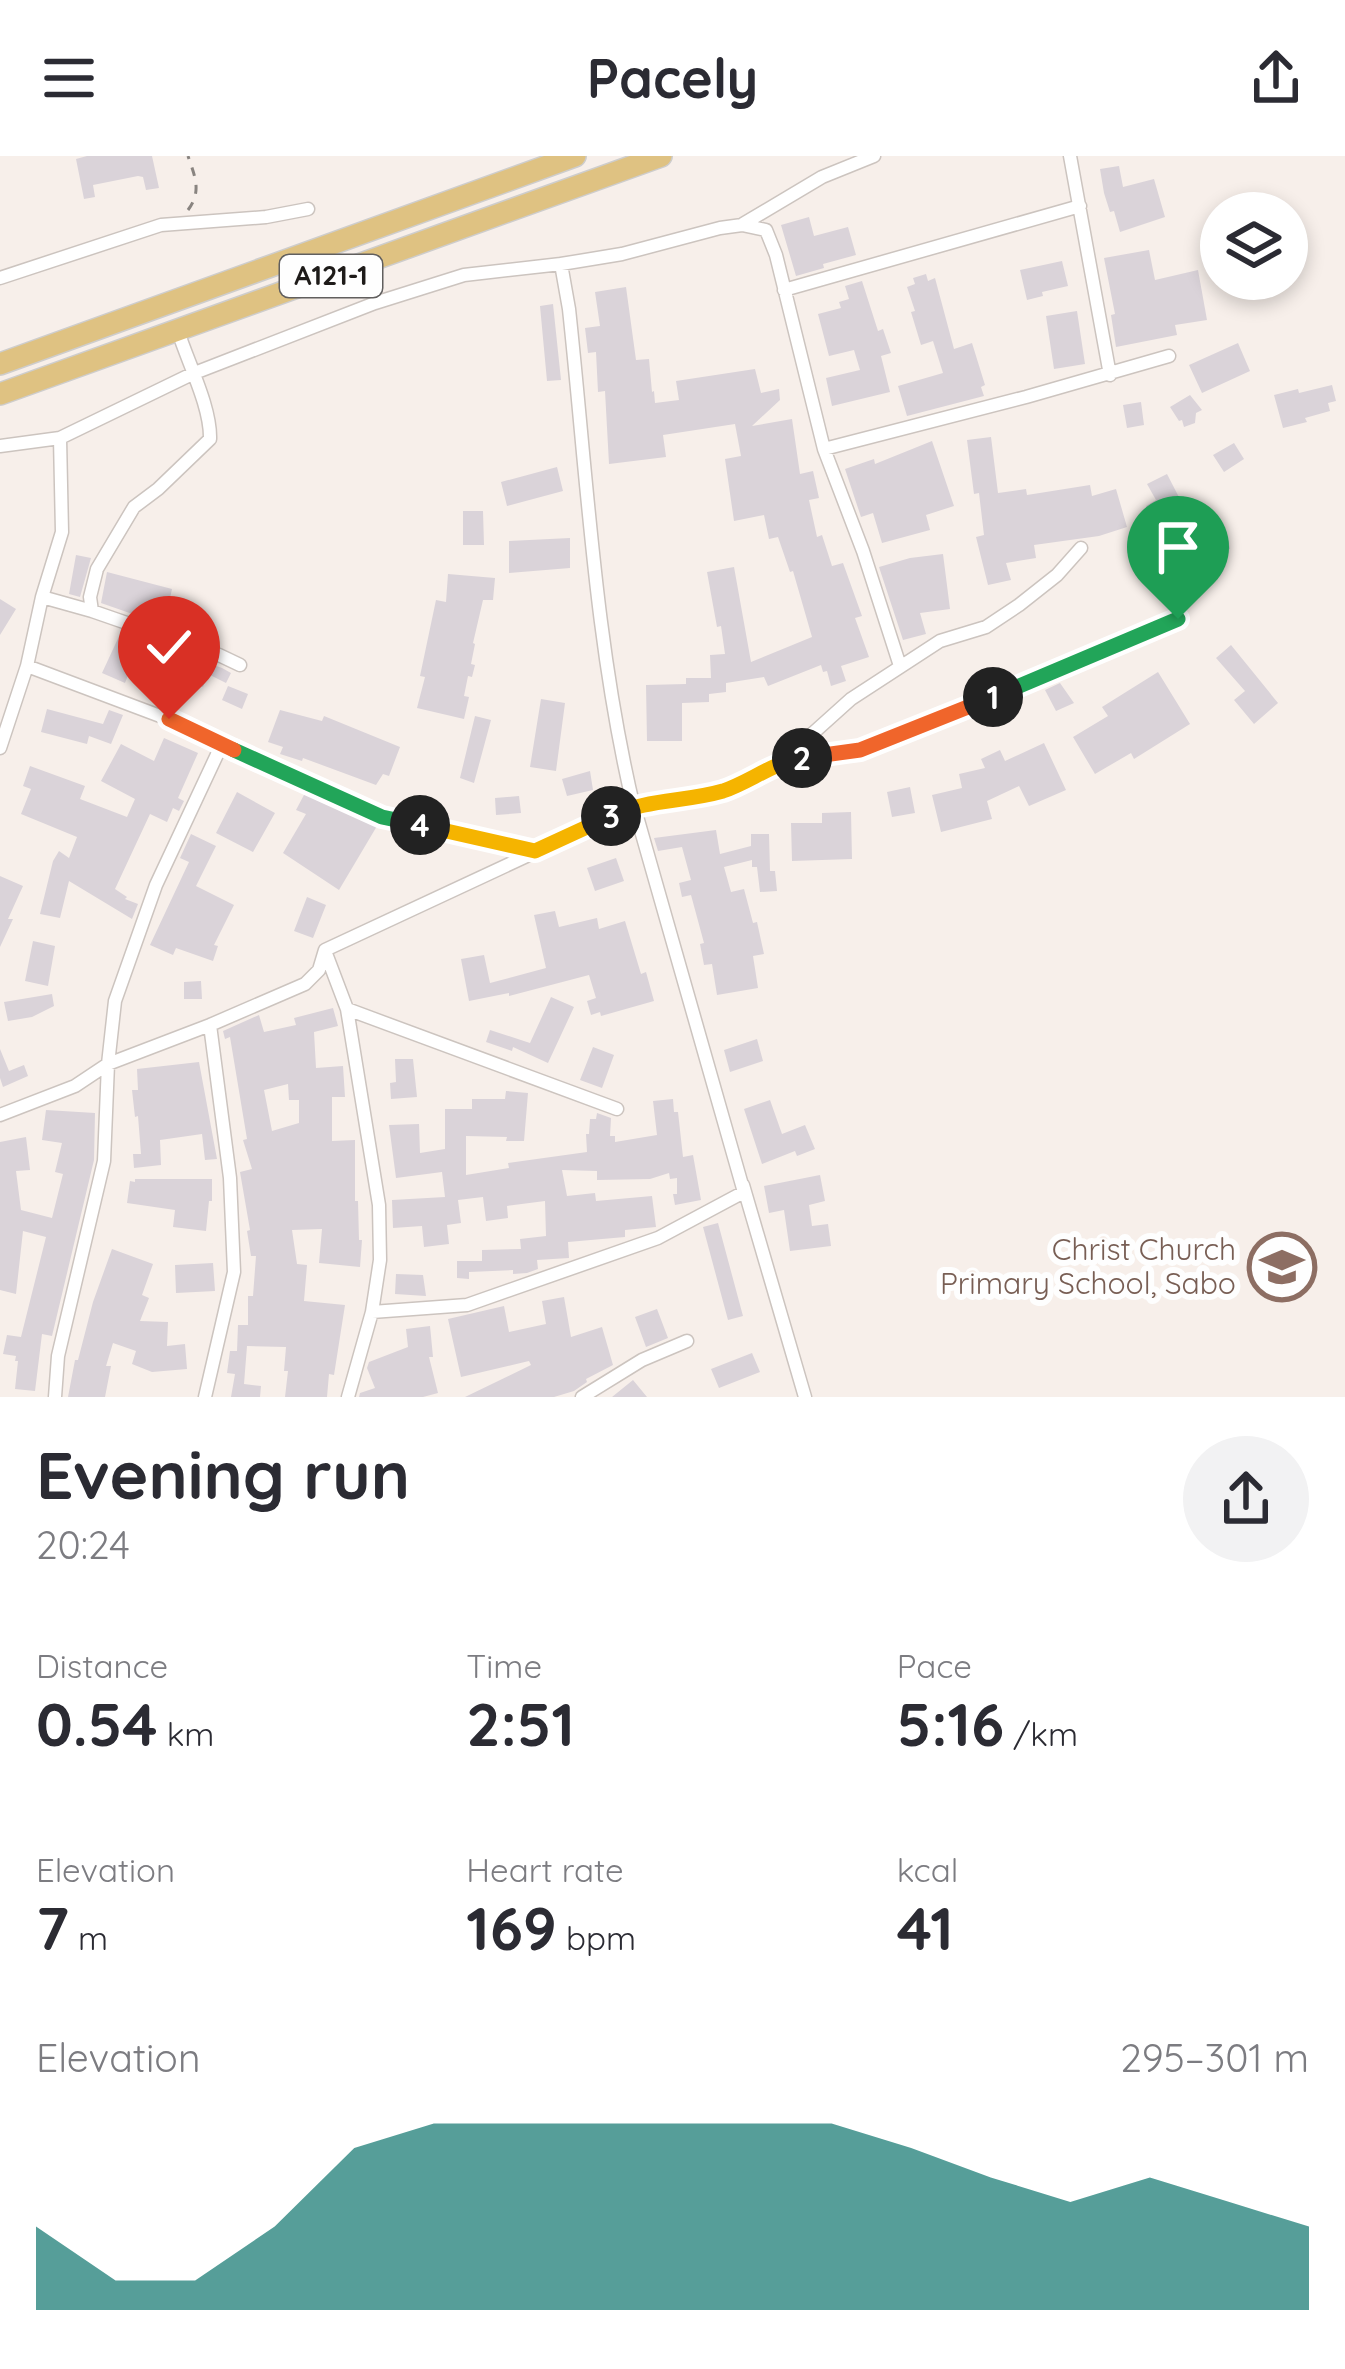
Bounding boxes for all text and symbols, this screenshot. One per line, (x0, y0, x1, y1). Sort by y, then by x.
text: Pacely (587, 44, 758, 112)
icon: menu (36, 45, 102, 111)
icon: share (1243, 45, 1309, 111)
map controls (1200, 192, 1308, 300)
button: layers (1200, 192, 1308, 300)
road number: A121-1 (280, 255, 382, 297)
pin (1127, 496, 1229, 619)
icon: arrive (1145, 514, 1211, 580)
pin (118, 596, 220, 719)
icon: check (136, 614, 202, 680)
pin: 1 (963, 667, 1023, 727)
text: 1 (987, 676, 999, 717)
pin: 2 (772, 728, 832, 788)
text: 2 (793, 737, 811, 778)
pin: 3 (581, 786, 641, 846)
pin: 4 (390, 795, 450, 855)
text: 3 (602, 795, 620, 836)
text: 4 (410, 804, 430, 845)
place label: Christ Church Primary School, Sabo (940, 1230, 1236, 1302)
school or university icon: Christ Church Primary School, Sabo (1247, 1232, 1317, 1302)
text: Evening run (36, 1433, 410, 1516)
button: share (1183, 1436, 1309, 1562)
text: 20:24 (36, 1520, 130, 1569)
text: Distance (36, 1645, 168, 1686)
text: Time (466, 1645, 542, 1686)
text: Pace (897, 1645, 972, 1686)
text: 0.54 (36, 1686, 158, 1761)
text: 2:51 (466, 1686, 575, 1761)
text: 5:16 (897, 1686, 1004, 1761)
text: km (158, 1713, 214, 1754)
text: /km (1004, 1713, 1078, 1754)
text: Elevation (36, 1849, 175, 1890)
text: Heart rate (466, 1849, 624, 1890)
text: kcal (897, 1849, 958, 1890)
text: 7 (36, 1890, 69, 1965)
text: 169 (466, 1890, 557, 1965)
text: 41 (897, 1890, 953, 1965)
text: m (69, 1917, 108, 1958)
text: bpm (557, 1917, 636, 1958)
text: Elevation (36, 2033, 200, 2082)
text: 295–301 m (1120, 2033, 1309, 2082)

